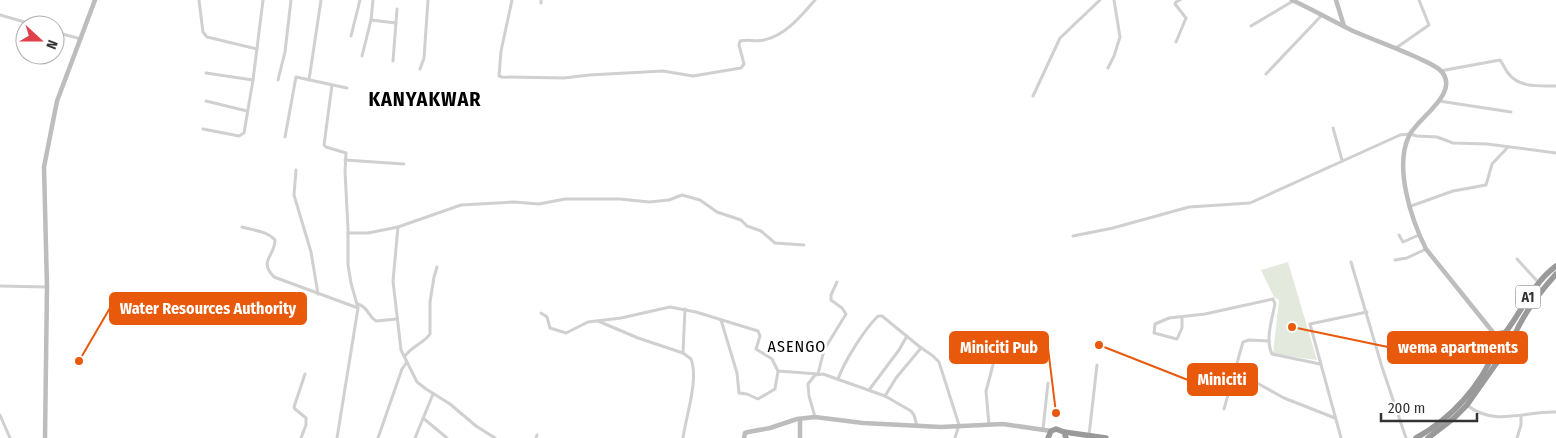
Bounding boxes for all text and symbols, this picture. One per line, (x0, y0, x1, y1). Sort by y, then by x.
north arrow (15, 15, 65, 65)
text: N (42, 38, 61, 51)
district label: KANYAKWAR (368, 87, 482, 111)
road number: A1 (1516, 286, 1540, 308)
callout: Water Resources Authority (110, 293, 306, 324)
text: Water Resources Authority (120, 299, 297, 318)
callout: Miniciti Pub (950, 332, 1048, 363)
callout: wema apartments (1388, 332, 1527, 363)
district label: ASENGO (768, 337, 826, 356)
text: Miniciti Pub (960, 338, 1038, 357)
text: wema apartments (1398, 338, 1518, 357)
callout: Miniciti (1188, 364, 1257, 395)
text: Miniciti (1197, 370, 1247, 389)
scale bar (1381, 390, 1477, 422)
text: 200 m (1388, 399, 1425, 417)

